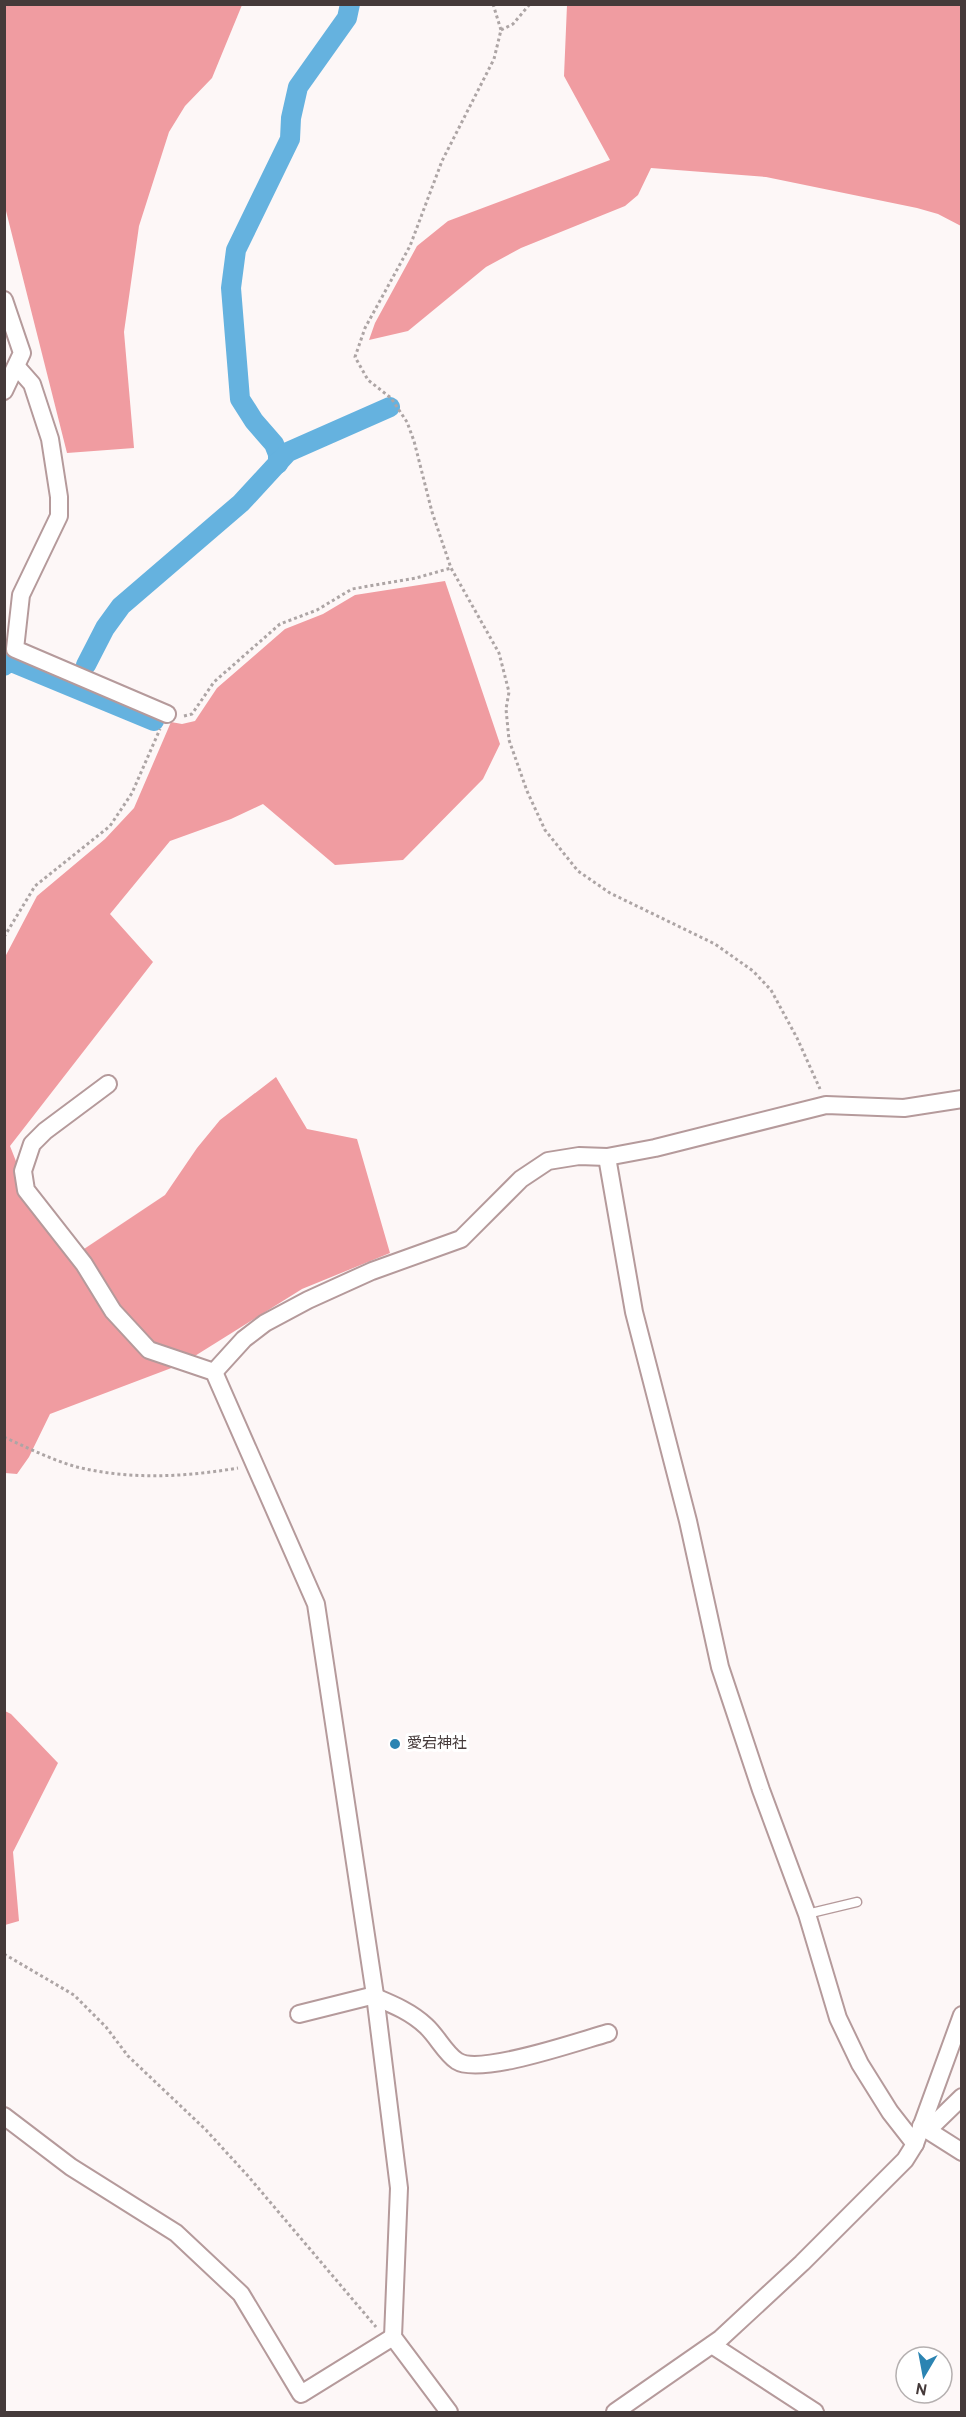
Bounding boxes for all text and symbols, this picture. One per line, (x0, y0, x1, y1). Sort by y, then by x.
place label: 愛宕神社 (407, 1735, 467, 1754)
marker: 愛宕神社 (388, 1737, 402, 1751)
north arrow (894, 2345, 954, 2405)
text: N (914, 2377, 929, 2399)

